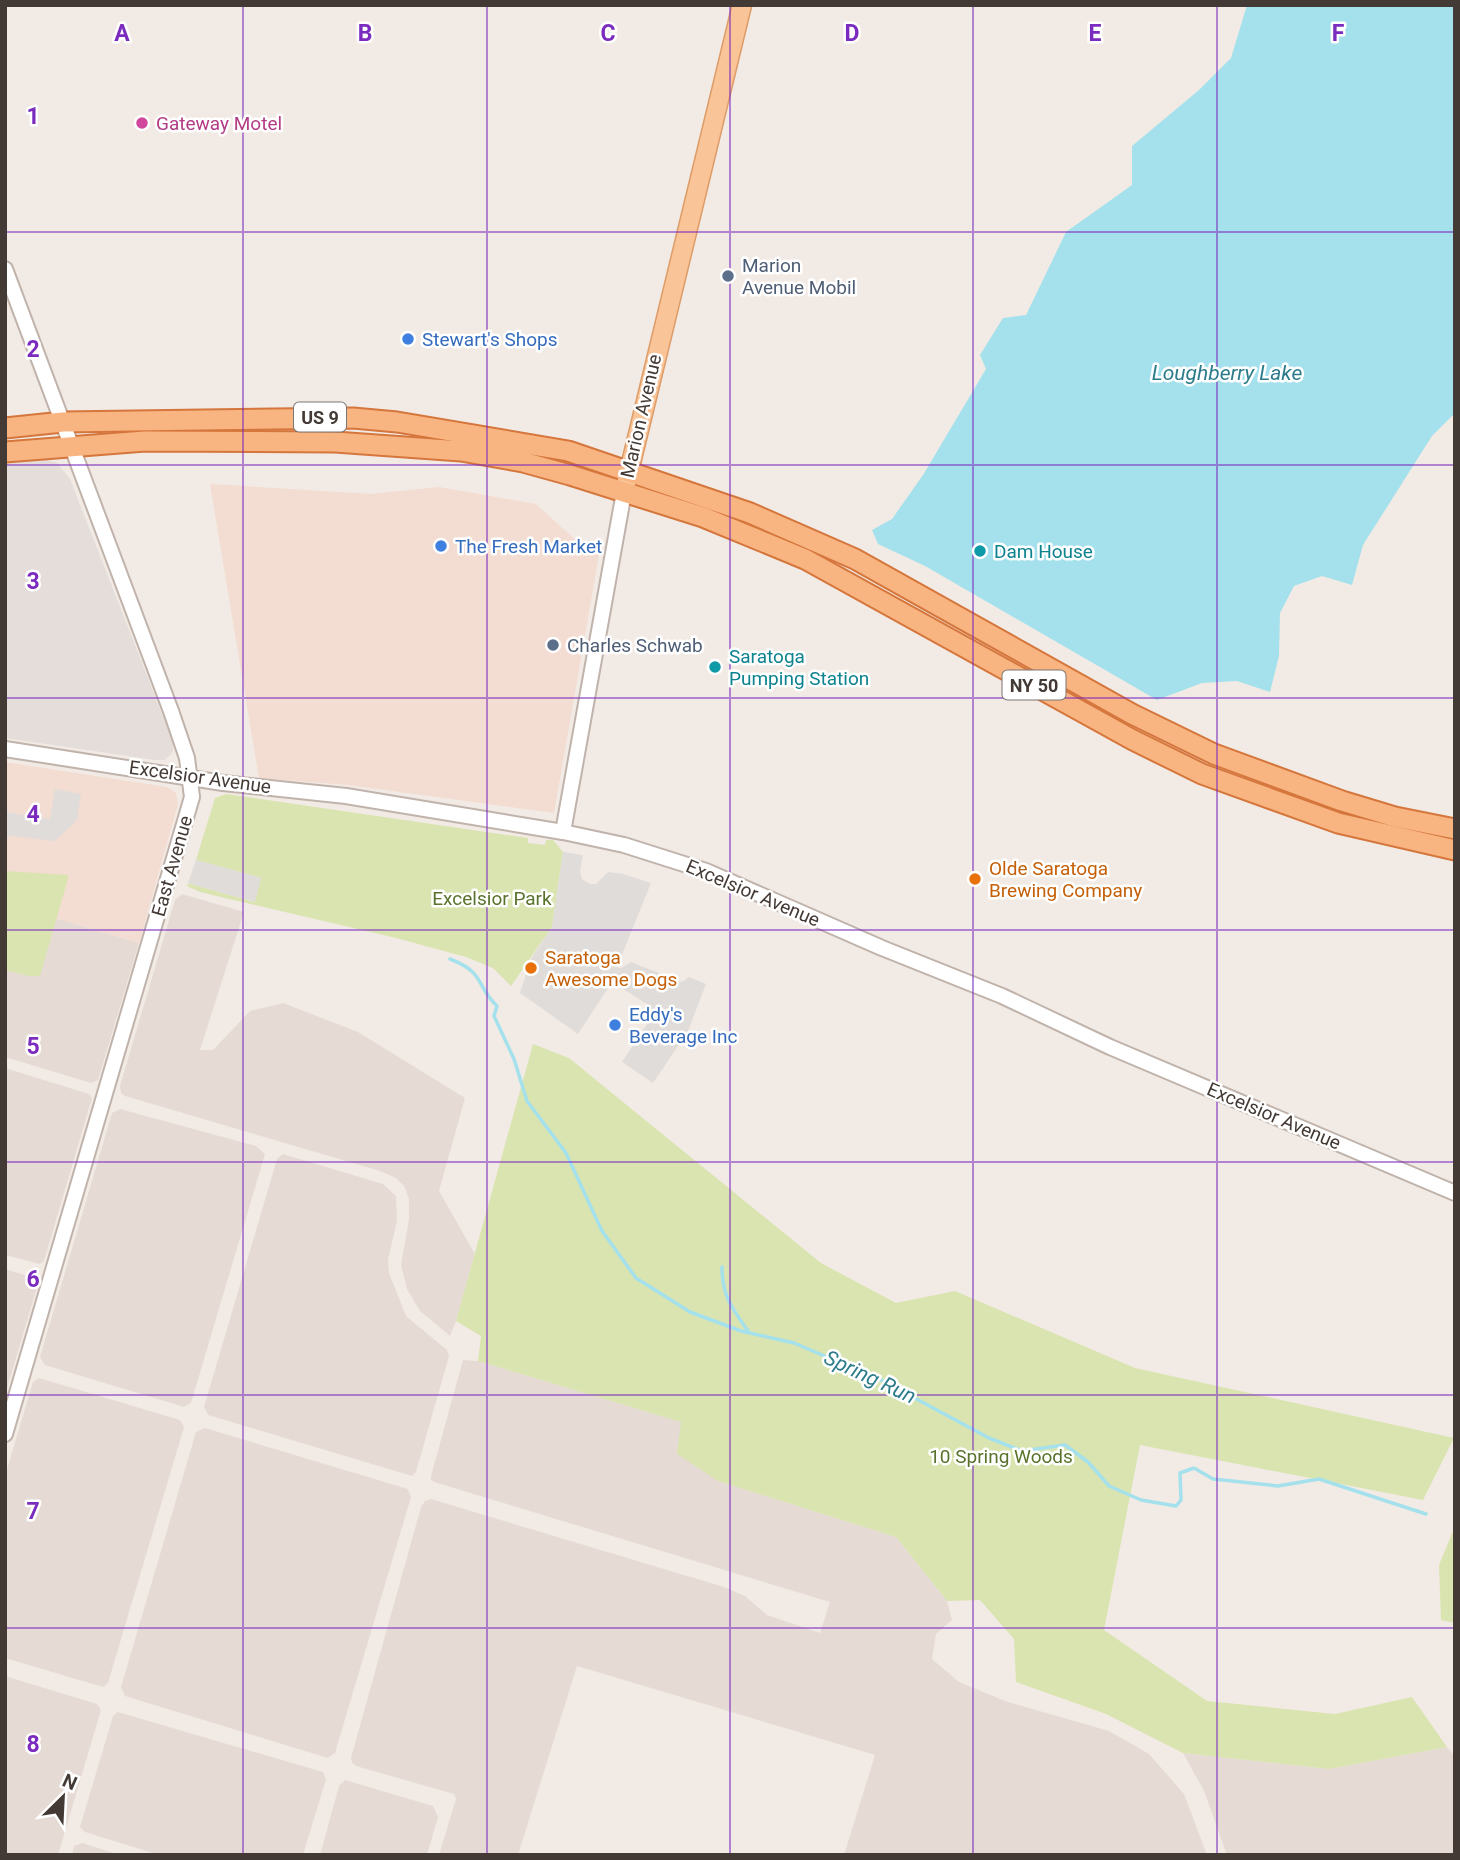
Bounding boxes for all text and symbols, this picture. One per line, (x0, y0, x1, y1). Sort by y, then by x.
text: A (114, 20, 130, 47)
text: B (358, 20, 372, 47)
text: C (600, 20, 616, 47)
text: D (845, 20, 859, 47)
text: E (1089, 20, 1102, 47)
text: F (1332, 20, 1345, 47)
text: 1 (26, 103, 40, 130)
place label: Gateway Motel (156, 112, 282, 135)
marker: Gateway Motel (134, 115, 150, 131)
place label: Marion Avenue Mobil (742, 254, 856, 299)
marker: Marion Avenue Mobil (720, 268, 736, 284)
place label: Stewart's Shops (422, 328, 557, 351)
marker: Stewart's Shops (400, 331, 416, 347)
text: 2 (26, 336, 40, 363)
street label: Marion Avenue (616, 352, 666, 480)
water label: Loughberry Lake (1152, 361, 1302, 385)
road number: US 9 (294, 402, 346, 432)
place label: The Fresh Market (455, 535, 602, 558)
marker: The Fresh Market (433, 538, 449, 554)
place label: Dam House (994, 540, 1093, 563)
marker: Dam House (972, 543, 988, 559)
text: 3 (26, 568, 40, 595)
place label: Charles Schwab (567, 634, 703, 657)
marker: Charles Schwab (545, 637, 561, 653)
place label: Saratoga Pumping Station (729, 645, 869, 690)
marker: Saratoga Pumping Station (707, 659, 723, 675)
road number: NY 50 (1002, 670, 1066, 700)
street label: Excelsior Avenue (127, 756, 273, 798)
text: 4 (26, 801, 40, 828)
street label: East Avenue (147, 813, 197, 919)
street label: Excelsior Avenue (683, 854, 823, 932)
place label: Olde Saratoga Brewing Company (989, 857, 1142, 902)
marker: Olde Saratoga Brewing Company (967, 871, 983, 887)
park label: Excelsior Park (432, 887, 552, 910)
place label: Saratoga Awesome Dogs (545, 946, 677, 991)
marker: Saratoga Awesome Dogs (523, 960, 539, 976)
place label: Eddy's Beverage Inc (629, 1003, 737, 1048)
marker: Eddy's Beverage Inc (607, 1017, 623, 1033)
text: 5 (26, 1033, 40, 1060)
street label: Excelsior Avenue (1204, 1077, 1344, 1155)
text: 6 (26, 1266, 40, 1293)
water label: Spring Run (820, 1345, 920, 1409)
park label: 10 Spring Woods (929, 1445, 1073, 1468)
text: 7 (26, 1498, 40, 1525)
text: 8 (26, 1731, 40, 1758)
north arrow (28, 1762, 98, 1832)
text: N (59, 1769, 81, 1795)

